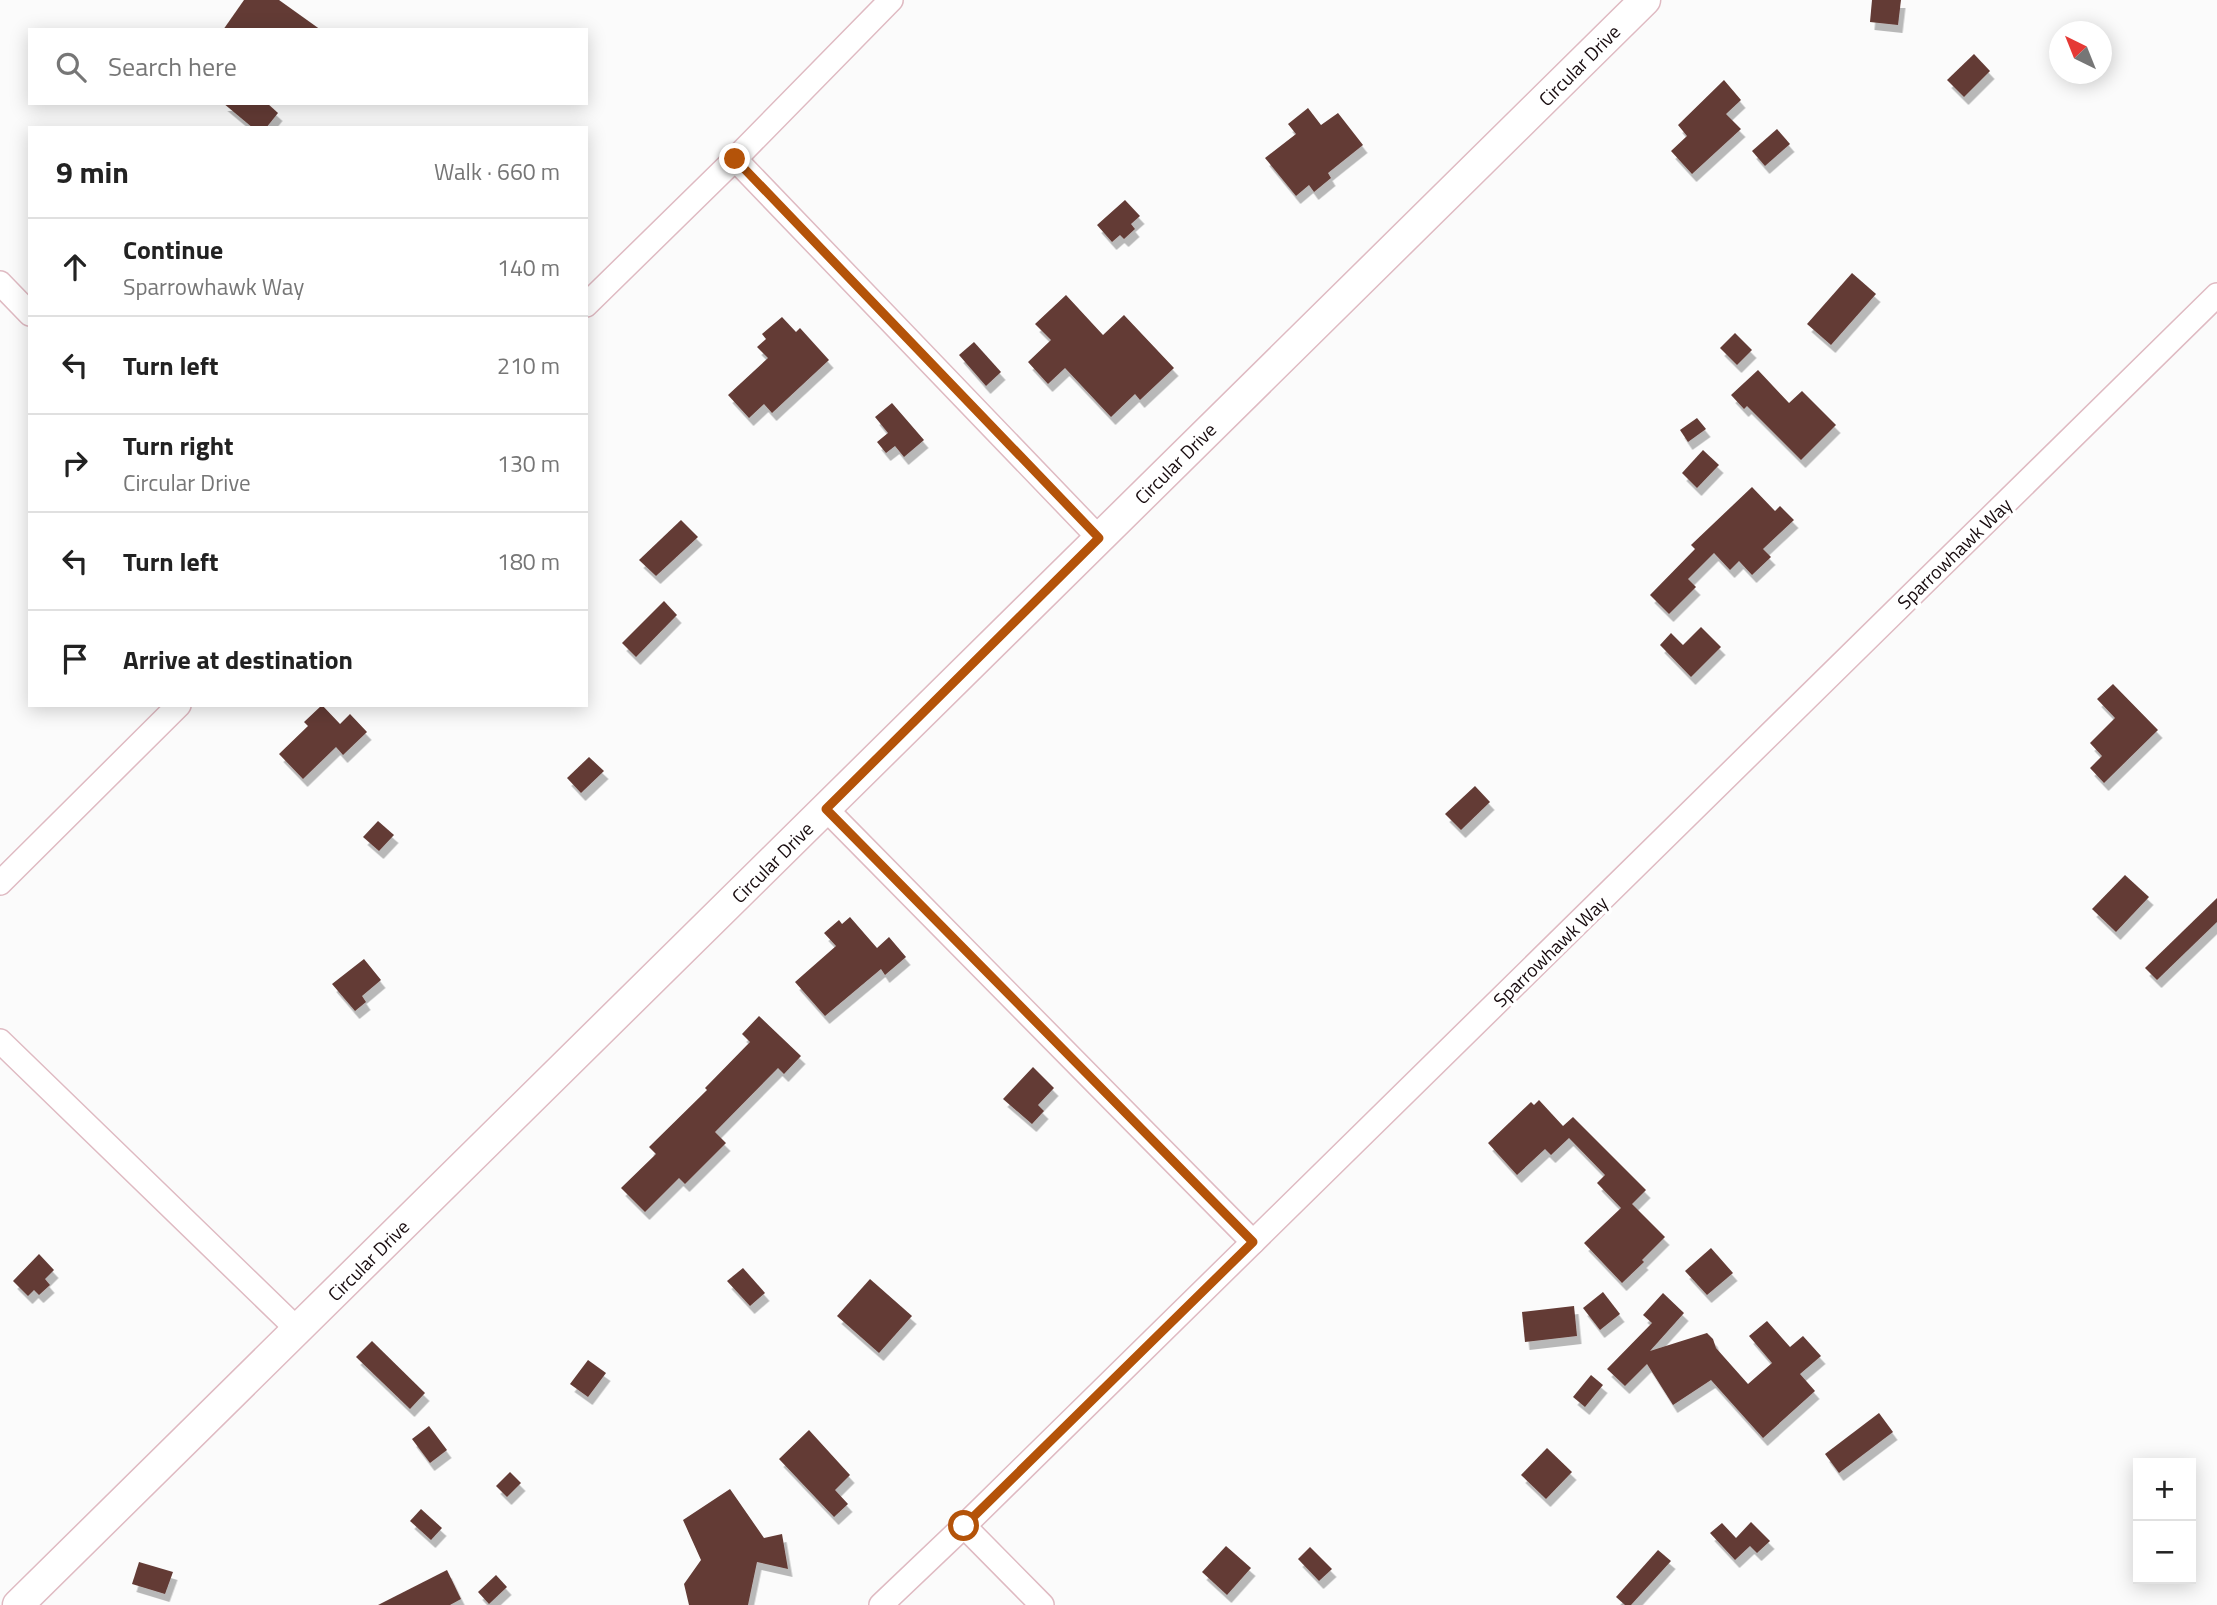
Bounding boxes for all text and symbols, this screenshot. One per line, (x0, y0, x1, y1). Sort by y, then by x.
street label: Circular Drive (1531, 17, 1627, 113)
north arrow (2049, 21, 2112, 84)
search box (28, 28, 588, 105)
text: Search here (108, 47, 237, 86)
icon: search (52, 48, 90, 86)
route end (719, 143, 750, 174)
text: 9 min (56, 149, 129, 195)
text: Walk · 660 m (434, 154, 560, 189)
text: Continue (123, 230, 223, 269)
icon: ahead (56, 248, 94, 286)
text: 140 m (497, 250, 560, 285)
text: Sparrowhawk Way (123, 269, 304, 304)
icon: left (56, 346, 94, 384)
text: Turn left (123, 346, 218, 385)
text: 210 m (497, 348, 560, 383)
street label: Circular Drive (1127, 415, 1223, 511)
text: Turn right (123, 426, 234, 465)
icon: right (56, 444, 94, 482)
text: 130 m (497, 446, 560, 481)
text: Circular Drive (123, 465, 251, 500)
street label: Sparrowhawk Way (1890, 491, 2018, 615)
icon: left (56, 542, 94, 580)
text: Turn left (123, 542, 218, 581)
text: 180 m (497, 544, 560, 579)
icon: arrive (56, 640, 94, 678)
text: Arrive at destination (123, 640, 353, 679)
street label: Circular Drive (724, 814, 820, 910)
street label: Sparrowhawk Way (1486, 889, 1614, 1013)
street label: Circular Drive (320, 1212, 416, 1308)
map controls (2133, 1458, 2196, 1584)
button: + (2133, 1458, 2196, 1521)
route start (948, 1510, 979, 1541)
button: − (2133, 1521, 2196, 1584)

